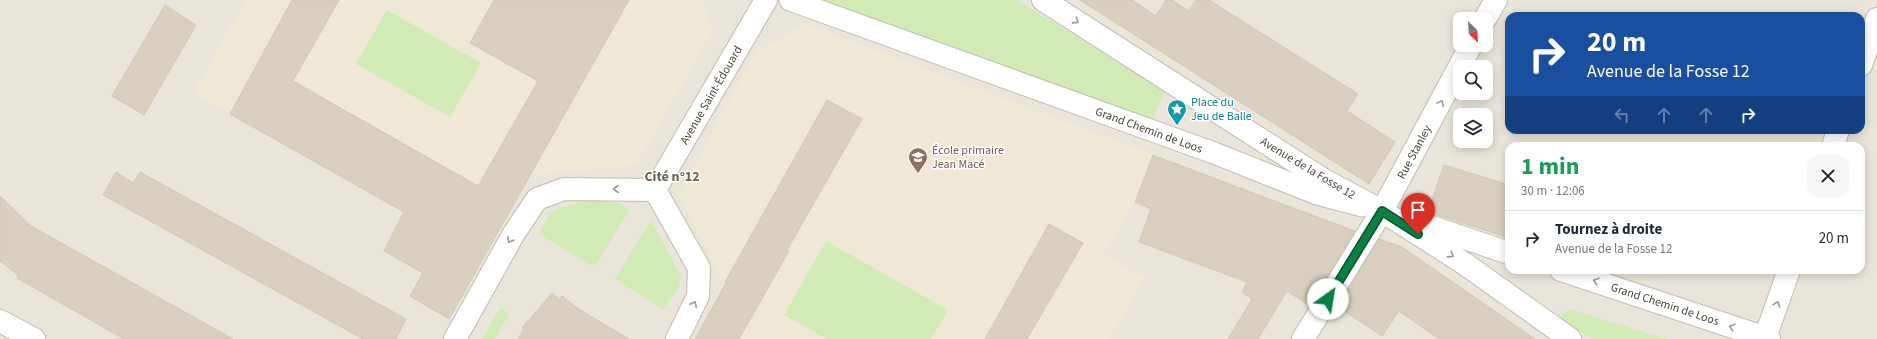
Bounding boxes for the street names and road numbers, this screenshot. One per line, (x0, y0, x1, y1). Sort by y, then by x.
street label: Avenue Saint-Édouard (676, 43, 747, 148)
street label: Grand Chemin de Loos (1093, 103, 1205, 158)
street label: Rue Stanley (1393, 122, 1436, 182)
street label: Avenue de la Fosse 12 (1257, 133, 1359, 204)
street label: Grand Chemin de Loos (1609, 279, 1721, 330)

